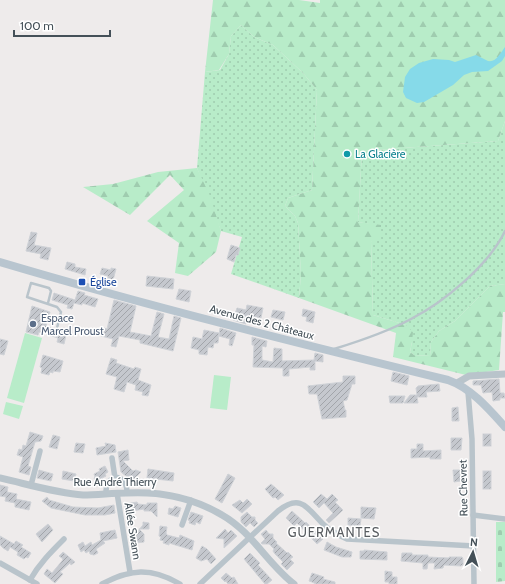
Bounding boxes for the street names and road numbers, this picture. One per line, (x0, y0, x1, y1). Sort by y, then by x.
street label: Avenue des 2 Châteaux (208, 301, 317, 343)
street label: Rue Chevret (456, 459, 470, 517)
street label: Rue André Thierry (73, 475, 157, 489)
street label: Allée Swann (122, 502, 144, 560)

